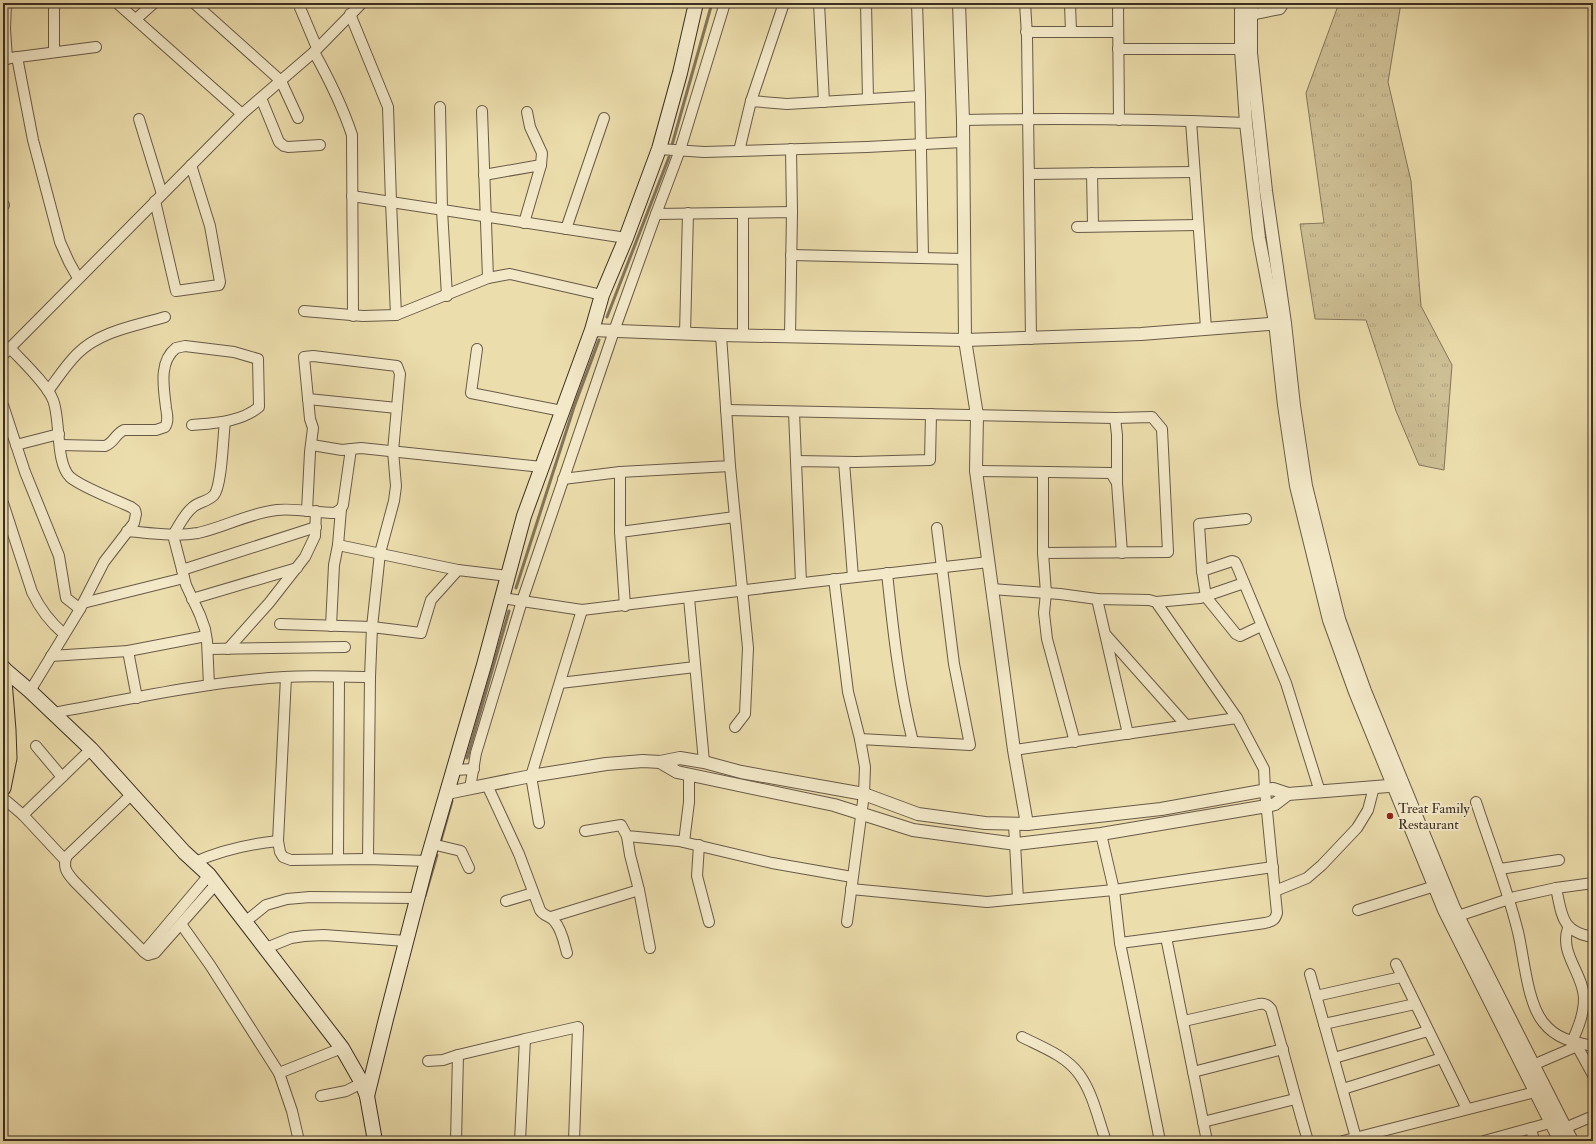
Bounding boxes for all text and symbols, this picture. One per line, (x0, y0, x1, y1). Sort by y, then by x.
place label: Treat Family Restaurant (1398, 800, 1470, 833)
marker: Treat Family Restaurant (1385, 811, 1395, 821)

